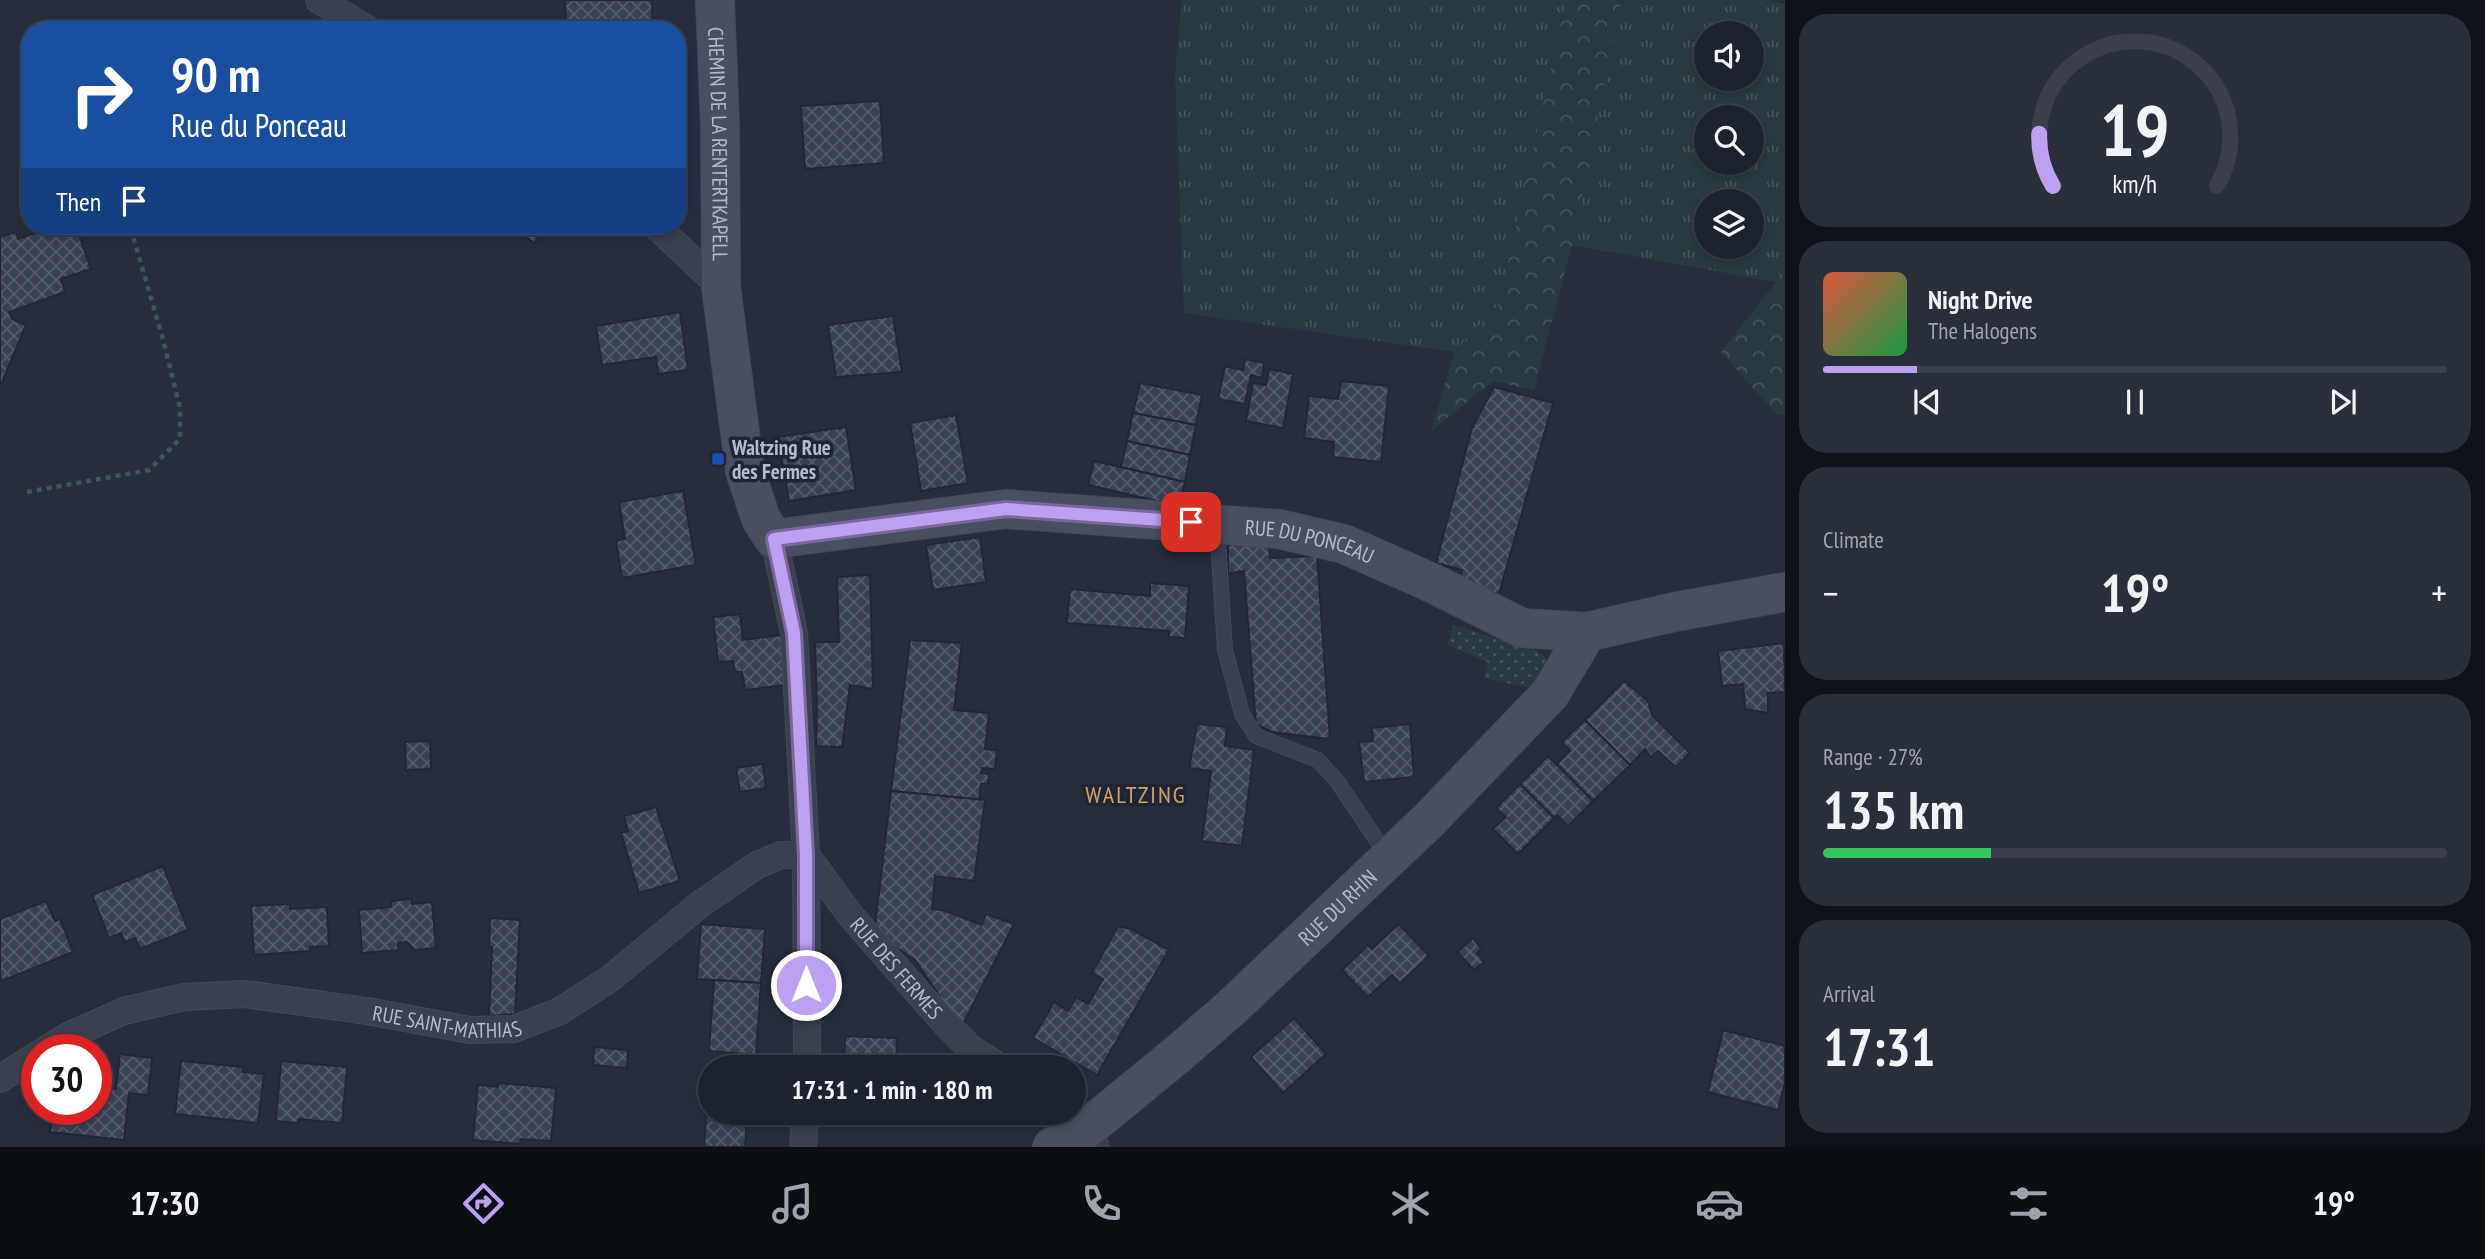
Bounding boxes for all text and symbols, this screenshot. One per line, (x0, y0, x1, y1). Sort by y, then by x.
map controls (1694, 21, 1764, 259)
button: sound (1694, 21, 1764, 91)
street label: CHEMIN DE LA RENTERTKAPELL (703, 26, 734, 261)
text: 90 m (171, 42, 260, 106)
icon: right (56, 49, 147, 140)
text: 19 (2100, 83, 2170, 177)
text: Rue du Ponceau (171, 104, 347, 146)
button: search (1694, 105, 1764, 175)
text: km/h (2113, 168, 2157, 200)
icon: arrive (115, 182, 153, 220)
text: Then (56, 185, 101, 218)
button: layers (1694, 189, 1764, 259)
text: Night Drive (1928, 283, 2033, 316)
text: The Halogens (1928, 316, 2037, 345)
icon: previous (1908, 383, 1946, 421)
icon: pause (2116, 383, 2154, 421)
icon: next (2324, 383, 2362, 421)
place label: Waltzing Rue des Fermes (731, 434, 831, 485)
marker: Waltzing Rue des Fermes (710, 451, 726, 467)
pin (1161, 492, 1221, 552)
icon: arrive (1172, 503, 1210, 541)
street label: RUE DU PONCEAU (1244, 513, 1379, 569)
text: Climate (1823, 525, 1884, 554)
text: 19° (2101, 559, 2169, 626)
text: − (1823, 568, 1839, 617)
text: + (2431, 568, 2447, 617)
text: Range · 27% (1823, 742, 1923, 771)
text: 135 km (1823, 776, 1964, 843)
district label: WALTZING (1085, 779, 1187, 810)
street label: RUE DU RHIN (1292, 863, 1382, 951)
street label: RUE DES FERMES (845, 911, 949, 1025)
position arrow (769, 948, 843, 1022)
text: Arrival (1823, 979, 1875, 1008)
street label: RUE SAINT-MATHIAS (370, 999, 525, 1044)
text: 17:31 (1823, 1013, 1935, 1080)
speed limit sign: 30 (21, 1034, 112, 1125)
text: 17:31 · 1 min · 180 m (792, 1073, 992, 1106)
icon: directions (459, 1179, 508, 1228)
icon: music (768, 1179, 817, 1228)
icon: phone (1077, 1179, 1126, 1228)
icon: climate (1386, 1179, 1435, 1228)
icon: car (1695, 1179, 1744, 1228)
icon: filters (2004, 1179, 2053, 1228)
text: 17:30 (130, 1182, 199, 1224)
text: 19° (2313, 1182, 2355, 1224)

